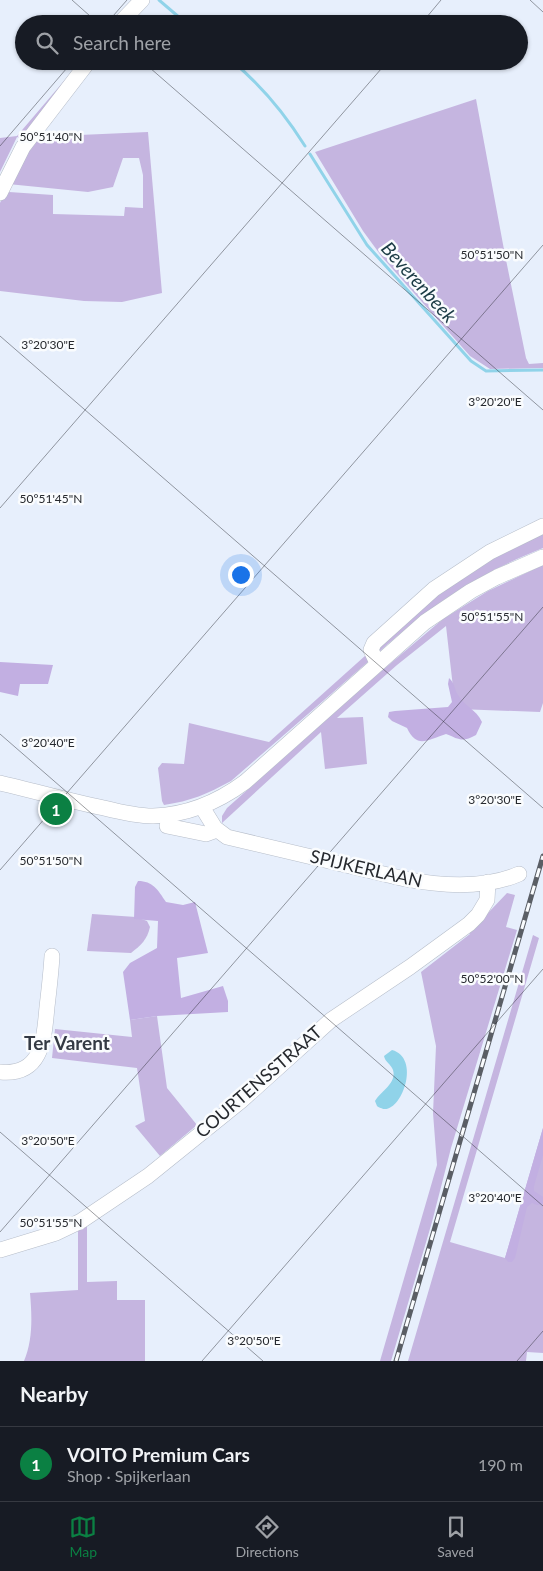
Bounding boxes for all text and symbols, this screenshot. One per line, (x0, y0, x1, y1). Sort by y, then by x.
search box (15, 15, 528, 70)
icon: search (33, 29, 61, 57)
text: Search here (73, 31, 171, 54)
text: 50°51'40"N (20, 129, 82, 144)
water label: Beverenbeek (377, 237, 462, 328)
text: 50°51'50"N (461, 247, 523, 262)
text: 3°20'30"E (21, 337, 75, 352)
text: 3°20'20"E (468, 394, 522, 409)
text: 50°51'45"N (20, 491, 82, 506)
your location (228, 562, 254, 588)
text: 50°51'55"N (461, 609, 523, 624)
text: 3°20'40"E (21, 735, 75, 750)
pin: 1 (40, 790, 72, 828)
text: 3°20'30"E (468, 792, 522, 807)
street label: SPIJKERLAAN (308, 844, 424, 892)
text: 50°51'50"N (20, 853, 82, 868)
text: 50°52'00"N (461, 971, 523, 986)
street label: COURTENSSTRAAT (191, 1020, 326, 1142)
district label: Ter Varent (24, 1031, 110, 1054)
text: 3°20'50"E (21, 1133, 75, 1148)
text: 3°20'40"E (468, 1190, 522, 1205)
text: 50°51'55"N (20, 1215, 82, 1230)
text: 3°20'50"E (227, 1333, 281, 1348)
text: Nearby (20, 1381, 88, 1406)
text: VOITO Premium Cars (67, 1443, 250, 1466)
text: 1 (31, 1455, 41, 1474)
text: 190 m (478, 1455, 523, 1474)
text: Shop · Spijkerlaan (67, 1466, 191, 1485)
tab: Map (69, 1513, 97, 1560)
tab: Directions (236, 1513, 299, 1560)
tab: Saved (437, 1513, 474, 1560)

